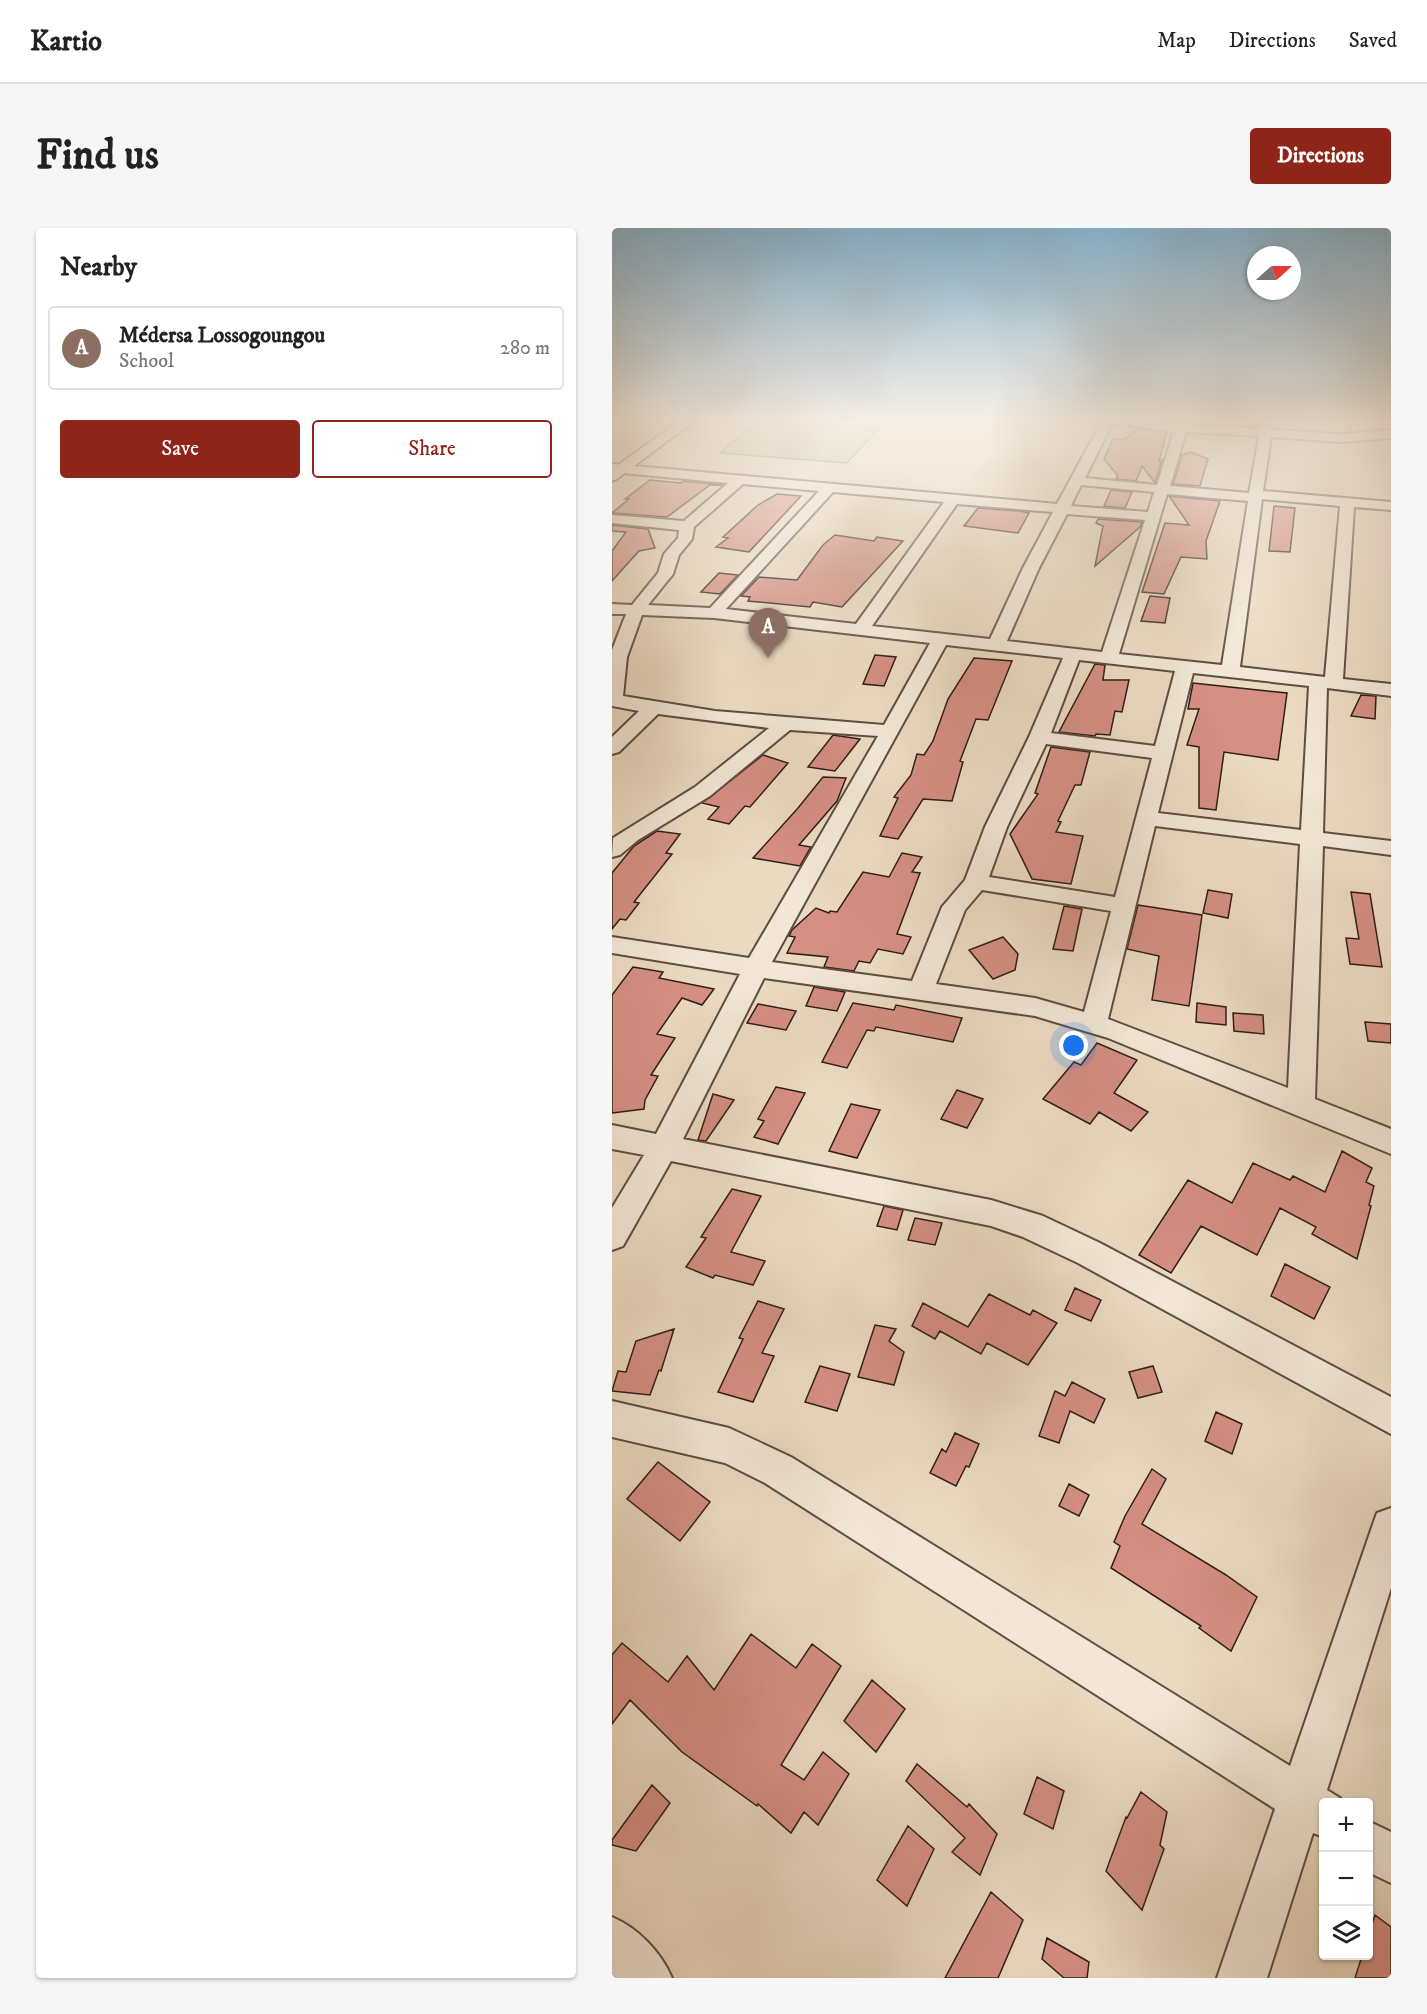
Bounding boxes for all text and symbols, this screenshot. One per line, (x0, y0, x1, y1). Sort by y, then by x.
text: Kartio (30, 24, 102, 59)
text: Map (1157, 28, 1196, 54)
text: Directions (1229, 28, 1316, 54)
text: Saved (1349, 28, 1397, 54)
button: Directions (1250, 128, 1391, 184)
text: Find us (36, 130, 159, 182)
north arrow (1247, 246, 1301, 300)
text: Nearby (60, 251, 137, 284)
text: Médersa Lossogoungou (119, 322, 325, 349)
text: A (75, 336, 88, 361)
text: 280 m (500, 336, 550, 361)
text: School (119, 349, 174, 374)
button: Save (60, 420, 300, 478)
button: Share (312, 420, 552, 478)
pin: A (748, 608, 788, 658)
your location (1059, 1031, 1088, 1060)
map controls (1319, 1798, 1373, 1960)
button: + (1319, 1798, 1373, 1852)
button: − (1319, 1852, 1373, 1906)
button: layers (1319, 1906, 1373, 1960)

